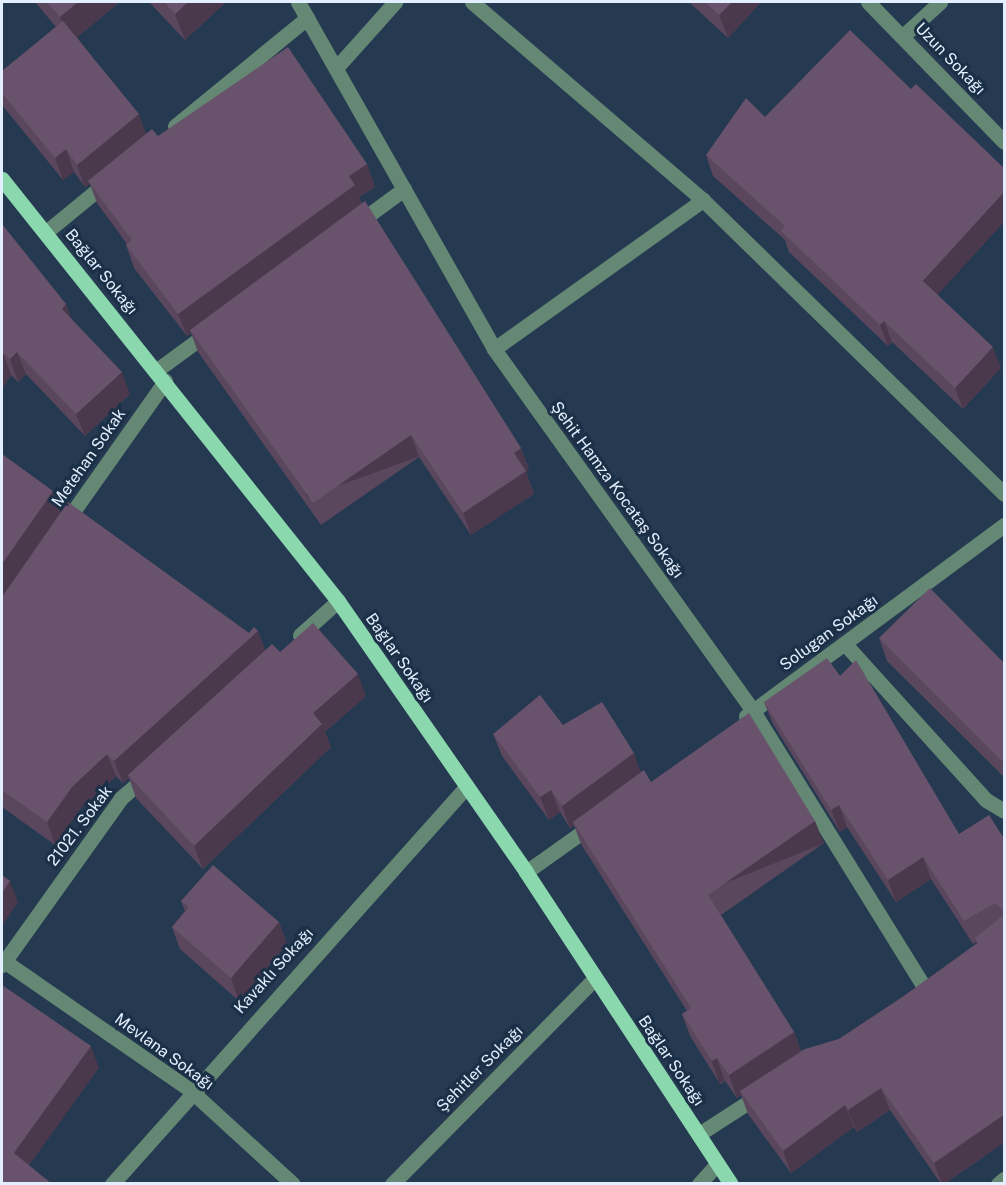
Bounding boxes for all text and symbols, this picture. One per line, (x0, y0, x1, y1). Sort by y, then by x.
street label: Uzun Sokağı (911, 19, 989, 99)
street label: Bağlar Sokağı (61, 225, 141, 319)
street label: Şehit Hamza Kocataş Sokağı (547, 398, 687, 582)
street label: Metehan Sokak (48, 405, 130, 511)
street label: Solugan Sokağı (776, 591, 882, 675)
street label: Bağlar Sokağı (361, 610, 437, 706)
street label: 21021. Sokak (44, 782, 116, 870)
street label: Kavaklı Sokağı (230, 924, 318, 1018)
street label: Mevlana Sokağı (111, 1010, 217, 1094)
street label: Bağlar Sokağı (634, 1012, 708, 1110)
street label: Şehitler Sokağı (433, 1022, 527, 1116)

